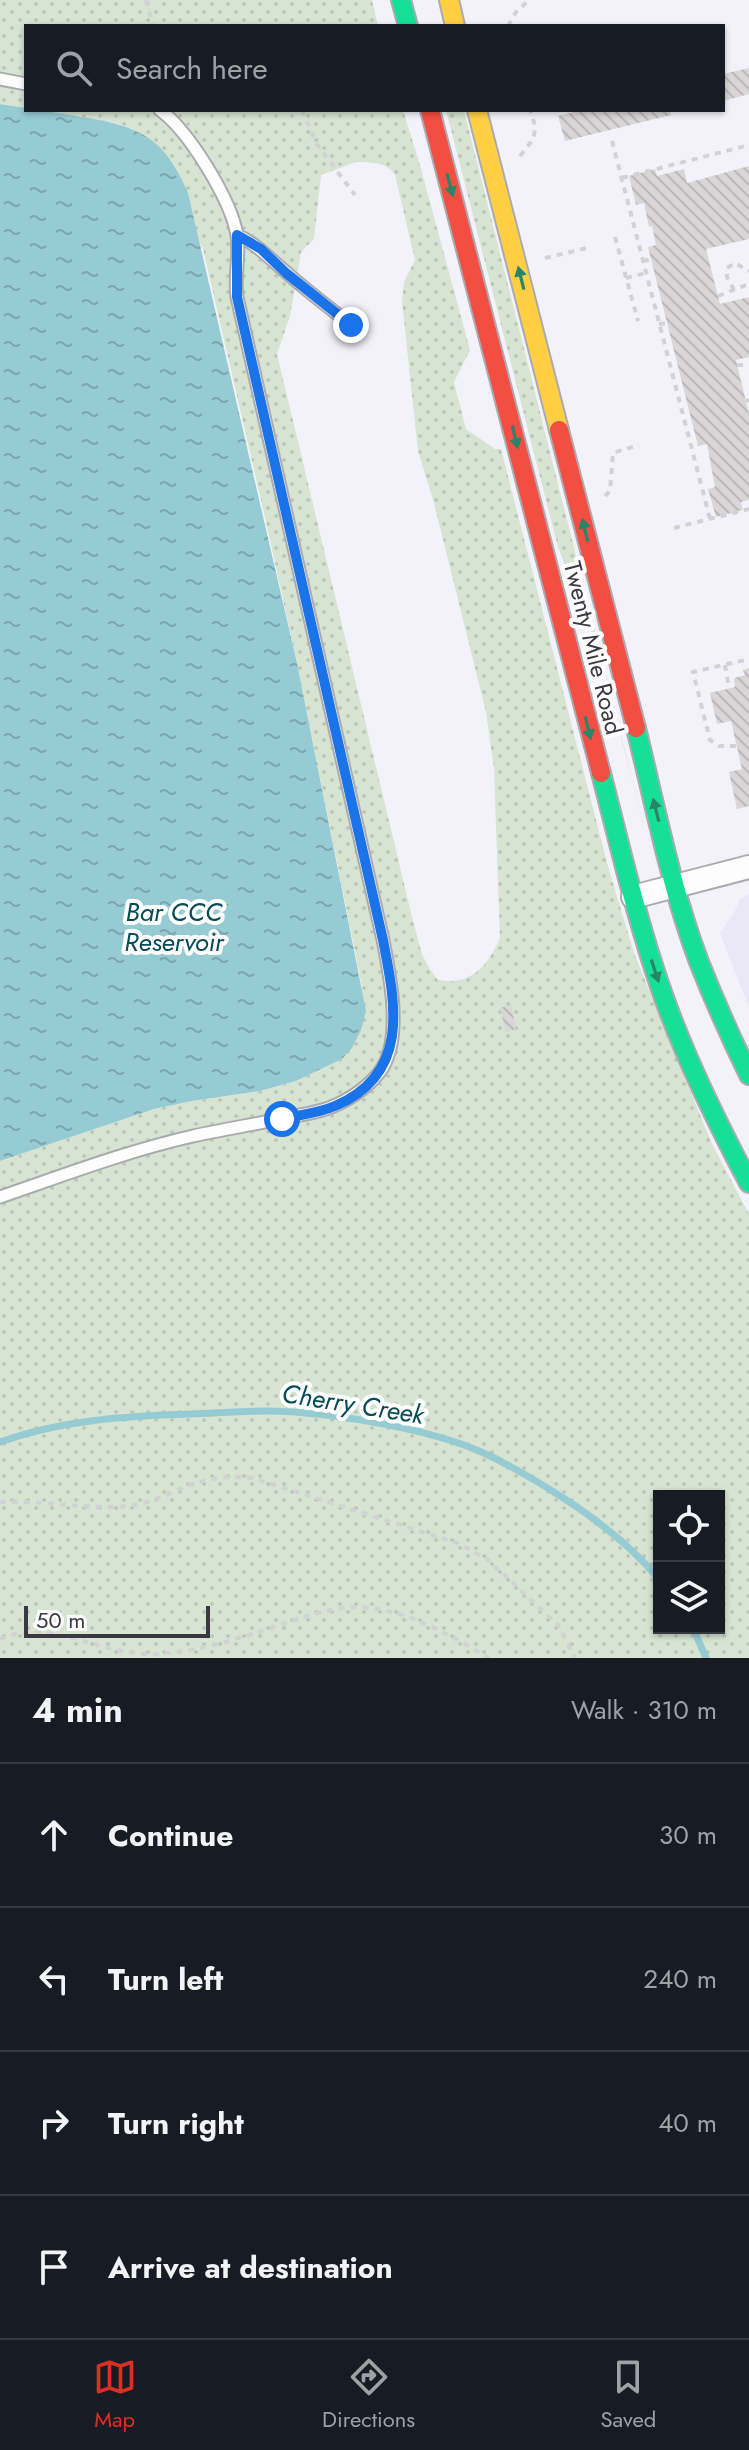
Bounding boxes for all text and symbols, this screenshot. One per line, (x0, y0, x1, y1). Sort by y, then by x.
search box (24, 24, 725, 112)
icon: search (52, 46, 96, 90)
text: Search here (116, 47, 268, 90)
one-way arrow (444, 173, 456, 198)
one-way arrow (514, 266, 527, 291)
route end (333, 307, 369, 343)
one-way arrow (509, 425, 521, 450)
one-way arrow (579, 518, 591, 543)
street label: Twenty Mile Road (555, 558, 632, 738)
one-way arrow (583, 715, 595, 740)
one-way arrow (649, 797, 661, 822)
water label: Bar CCC Reservoir (124, 893, 225, 961)
one-way arrow (650, 960, 662, 984)
route start (264, 1101, 300, 1137)
water label: Cherry Creek (279, 1374, 429, 1434)
map controls (653, 1490, 725, 1634)
button: locate (653, 1490, 725, 1562)
button: layers (653, 1562, 725, 1634)
scale bar (24, 1602, 210, 1638)
text: 50 m (36, 1604, 85, 1636)
text: 4 min (32, 1686, 123, 1735)
text: Walk · 310 m (571, 1691, 717, 1729)
icon: ahead (32, 1813, 76, 1857)
text: Continue (108, 1814, 234, 1857)
text: 30 m (659, 1816, 717, 1854)
icon: left (32, 1957, 76, 2001)
text: Turn left (108, 1958, 223, 2001)
text: 240 m (643, 1960, 717, 1998)
icon: right (32, 2101, 76, 2145)
text: Turn right (108, 2102, 244, 2145)
text: 40 m (658, 2104, 717, 2142)
icon: arrive (32, 2245, 76, 2289)
text: Arrive at destination (108, 2246, 393, 2289)
tab: Map (93, 2355, 137, 2435)
tab: Directions (322, 2355, 415, 2435)
tab: Saved (601, 2355, 656, 2435)

